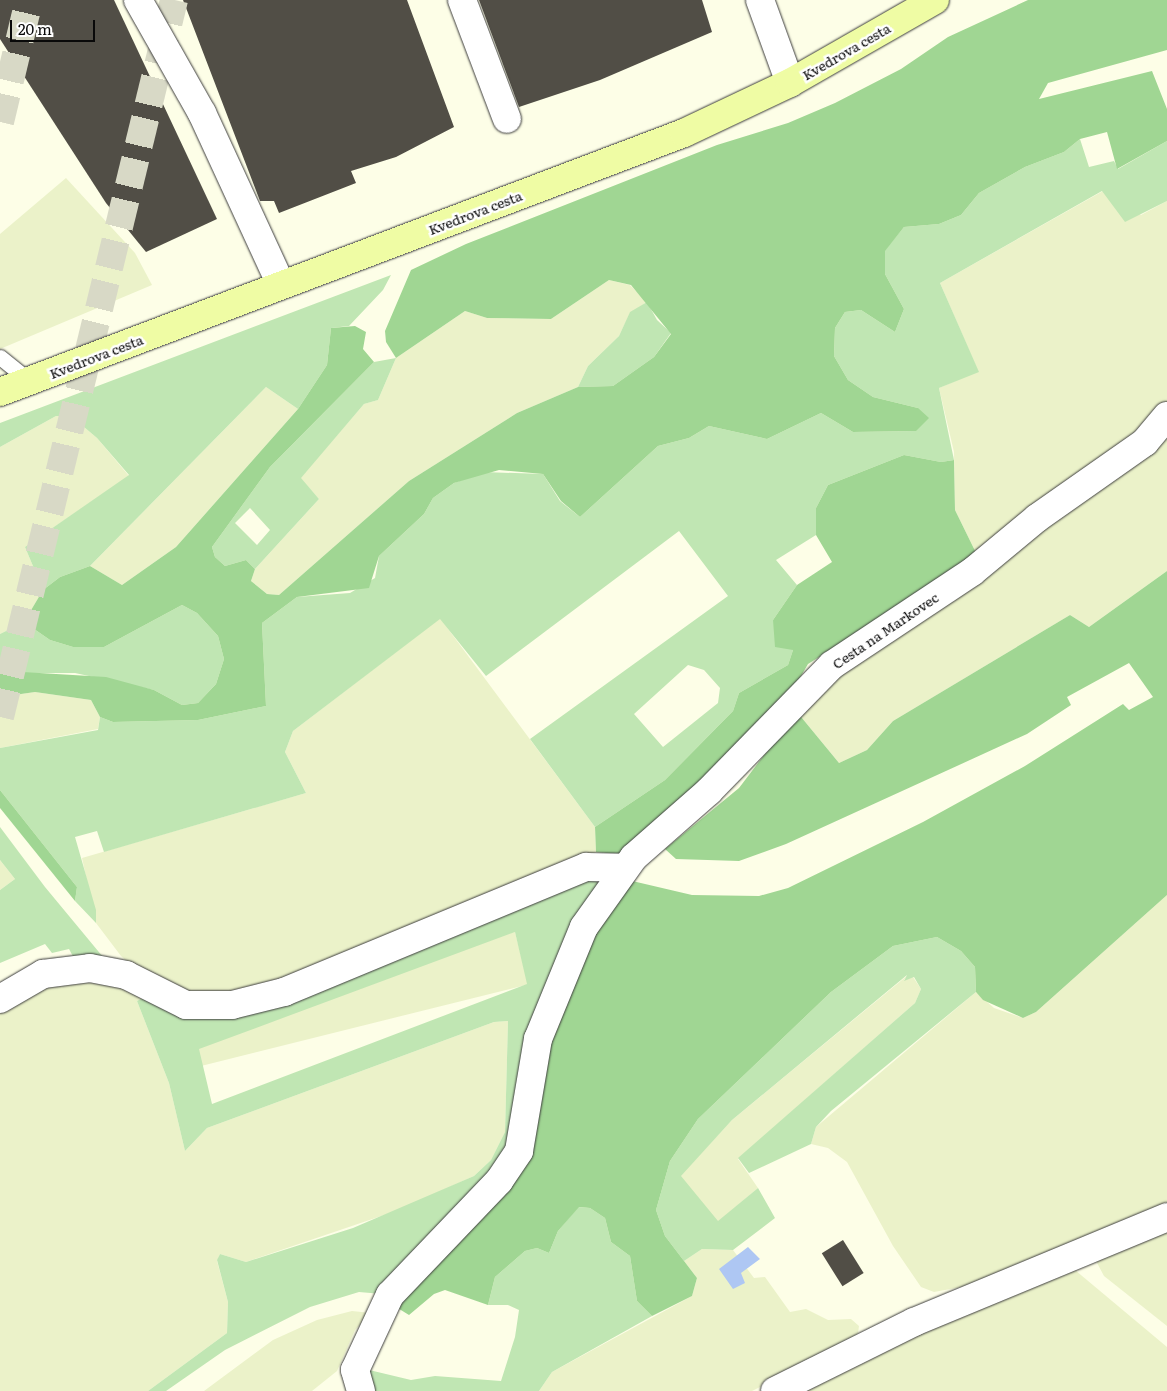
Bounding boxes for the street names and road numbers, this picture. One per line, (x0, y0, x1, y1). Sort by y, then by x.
street label: Kvedrova cesta (799, 19, 893, 83)
street label: Kvedrova cesta (426, 186, 524, 238)
street label: Kvedrova cesta (47, 330, 145, 382)
street label: Cesta na Markovec (829, 588, 941, 672)

